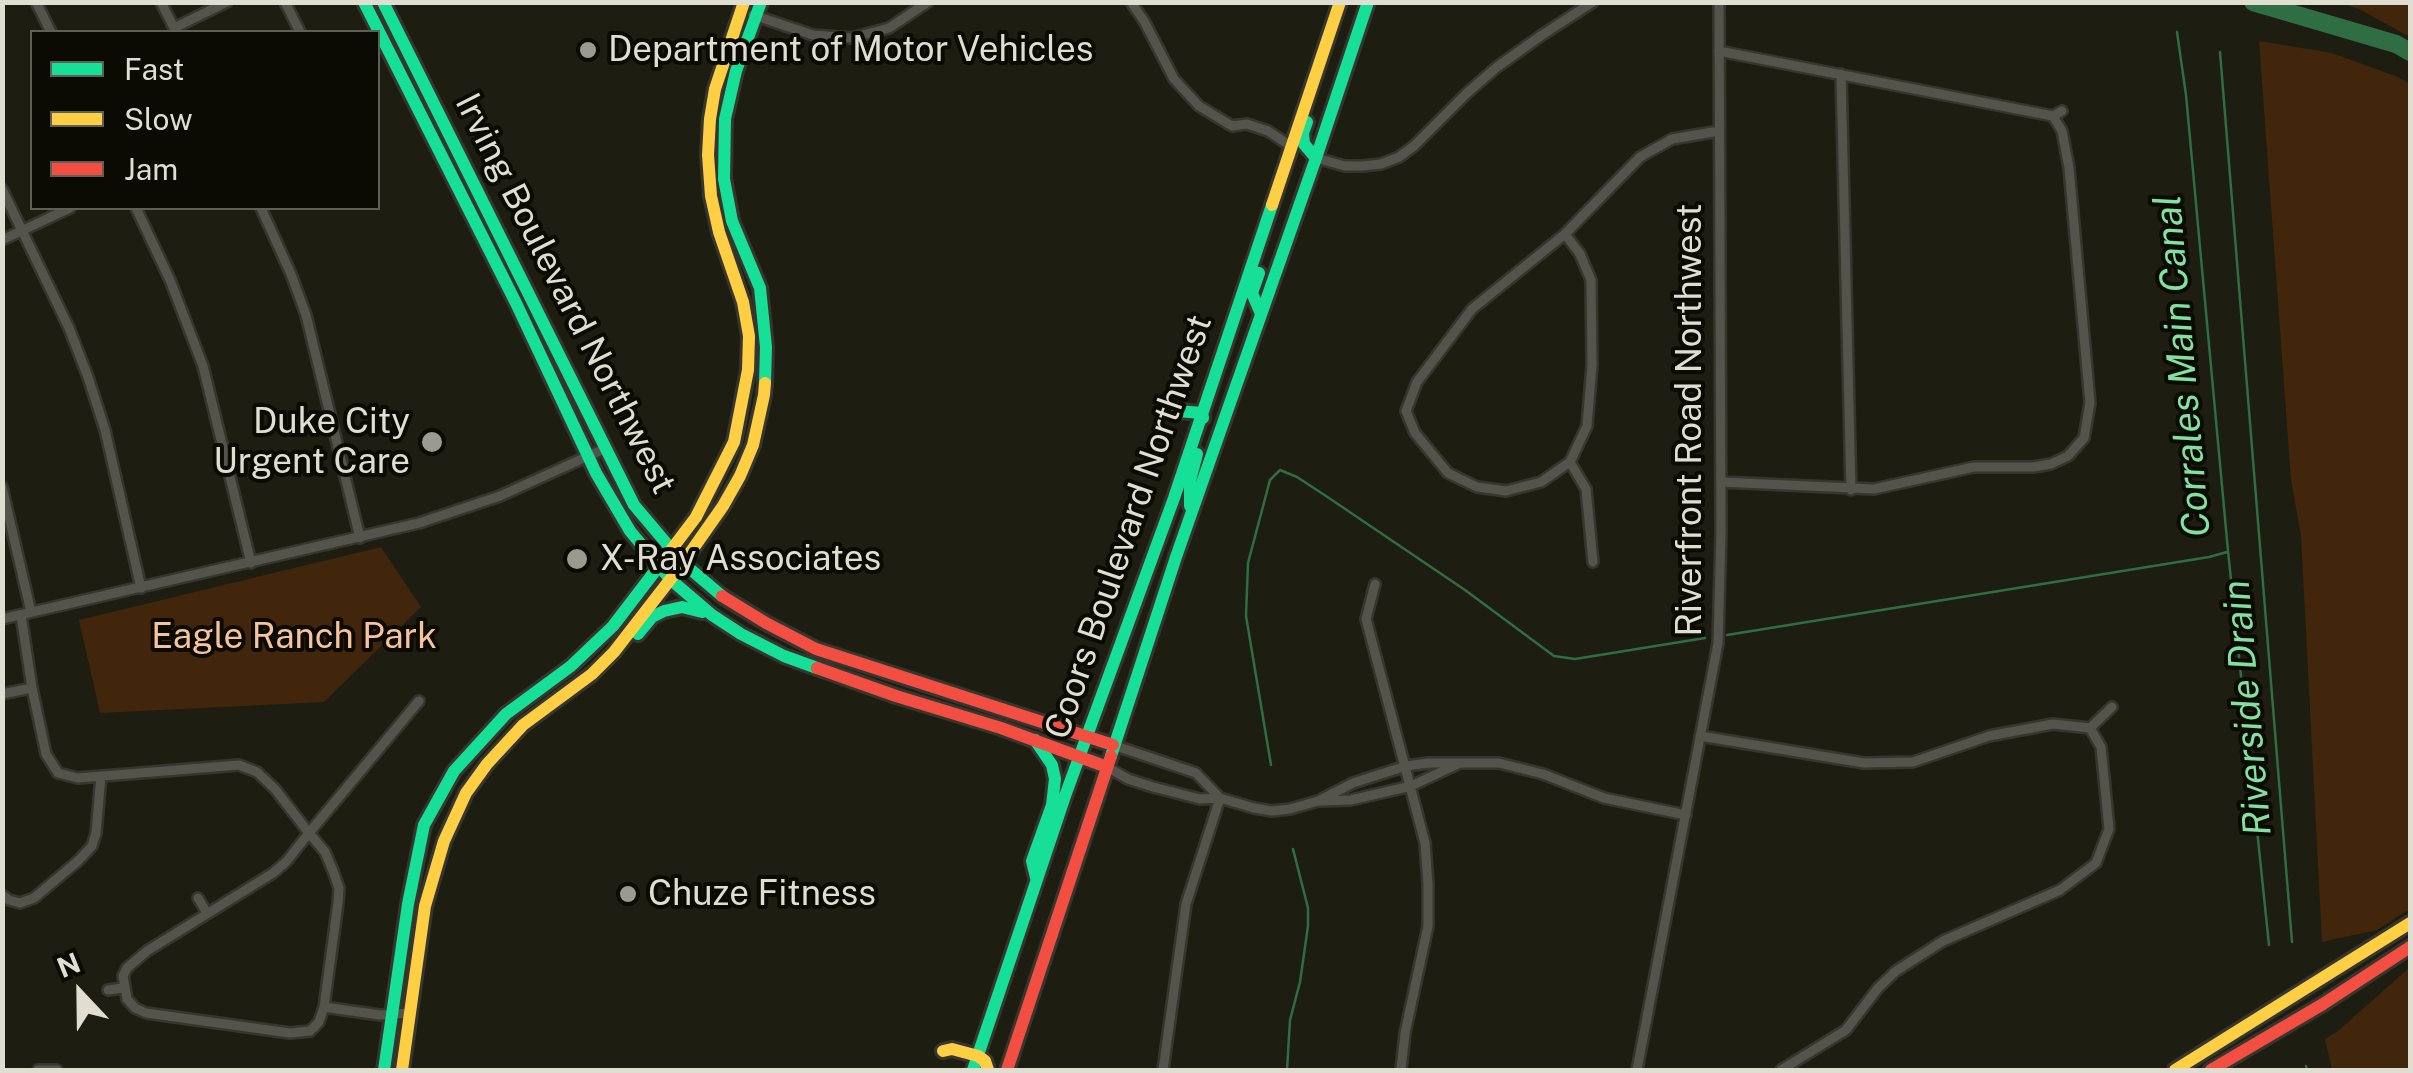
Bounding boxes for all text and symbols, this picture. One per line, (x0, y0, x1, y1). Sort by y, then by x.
place label: Department of Motor Vehicles (608, 29, 1093, 71)
legend (30, 30, 380, 210)
marker: Department of Motor Vehicles (577, 39, 599, 61)
text: Fast (124, 51, 184, 87)
street label: Irving Boulevard Northwest (446, 87, 684, 501)
text: Slow (124, 101, 193, 137)
text: Jam (124, 151, 178, 187)
water label: Corrales Main Canal (2145, 193, 2221, 539)
street label: Riverfront Road Northwest (1669, 203, 1711, 637)
street label: Coors Boulevard Northwest (1037, 309, 1221, 745)
place label: Duke City Urgent Care (213, 401, 410, 483)
marker: Duke City Urgent Care (419, 429, 445, 455)
place label: X-Ray Associates (600, 538, 881, 580)
marker: X-Ray Associates (564, 546, 590, 572)
water label: Riverside Drain (2214, 578, 2282, 838)
park label: Eagle Ranch Park (151, 616, 437, 658)
place label: Chuze Fitness (648, 873, 876, 915)
marker: Chuze Fitness (617, 883, 639, 905)
north arrow (30, 943, 130, 1043)
text: N (52, 945, 85, 984)

